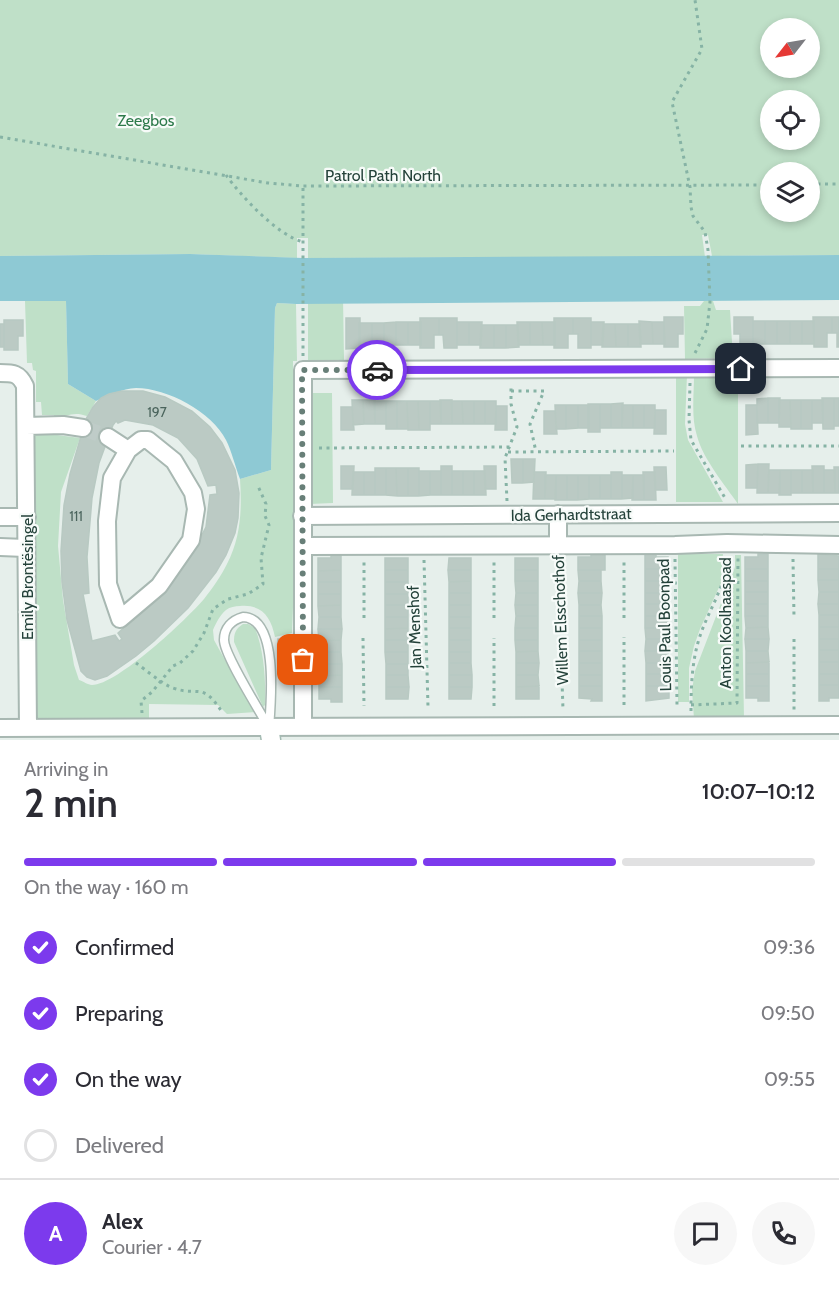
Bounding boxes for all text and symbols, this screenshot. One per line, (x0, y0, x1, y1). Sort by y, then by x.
north arrow (760, 18, 820, 78)
map controls (760, 18, 820, 222)
button: locate (760, 90, 820, 150)
park label: Zeegbos (118, 111, 175, 130)
button: layers (760, 162, 820, 222)
street label: Patrol Path North (325, 166, 441, 185)
courier (347, 340, 407, 400)
pin (715, 343, 766, 394)
icon: home (724, 352, 757, 385)
icon: car (361, 354, 394, 387)
house number: 197 (147, 403, 167, 421)
street label: Ida Gerhardtstraat (510, 504, 632, 525)
house number: 111 (69, 507, 83, 525)
street label: Emily Brontësingel (18, 514, 37, 640)
street label: Willem Elsschothof (549, 554, 572, 685)
street label: Anton Koolhaaspad (716, 557, 735, 689)
street label: Louis Paul Boonpad (654, 559, 675, 691)
street label: Jan Menshof (404, 584, 425, 670)
pin (277, 634, 328, 685)
icon: bag (286, 643, 319, 676)
text: Arriving in (24, 757, 108, 781)
text: 10:07–10:12 (702, 778, 815, 805)
text: 2 min (24, 779, 118, 827)
text: On the way · 160 m (24, 875, 189, 899)
icon: check (24, 931, 57, 964)
text: Confirmed (75, 934, 174, 961)
text: 09:36 (763, 935, 815, 959)
icon: check (24, 997, 57, 1030)
text: Preparing (75, 1000, 163, 1027)
text: 09:50 (761, 1001, 815, 1025)
icon: check (24, 1063, 57, 1096)
text: On the way (75, 1066, 182, 1093)
text: 09:55 (764, 1067, 815, 1091)
text: Delivered (75, 1132, 164, 1159)
button: chat (674, 1202, 737, 1265)
button: phone (752, 1202, 815, 1265)
text: Alex (102, 1208, 143, 1235)
text: A (49, 1220, 62, 1247)
text: Courier · 4.7 (102, 1235, 202, 1259)

